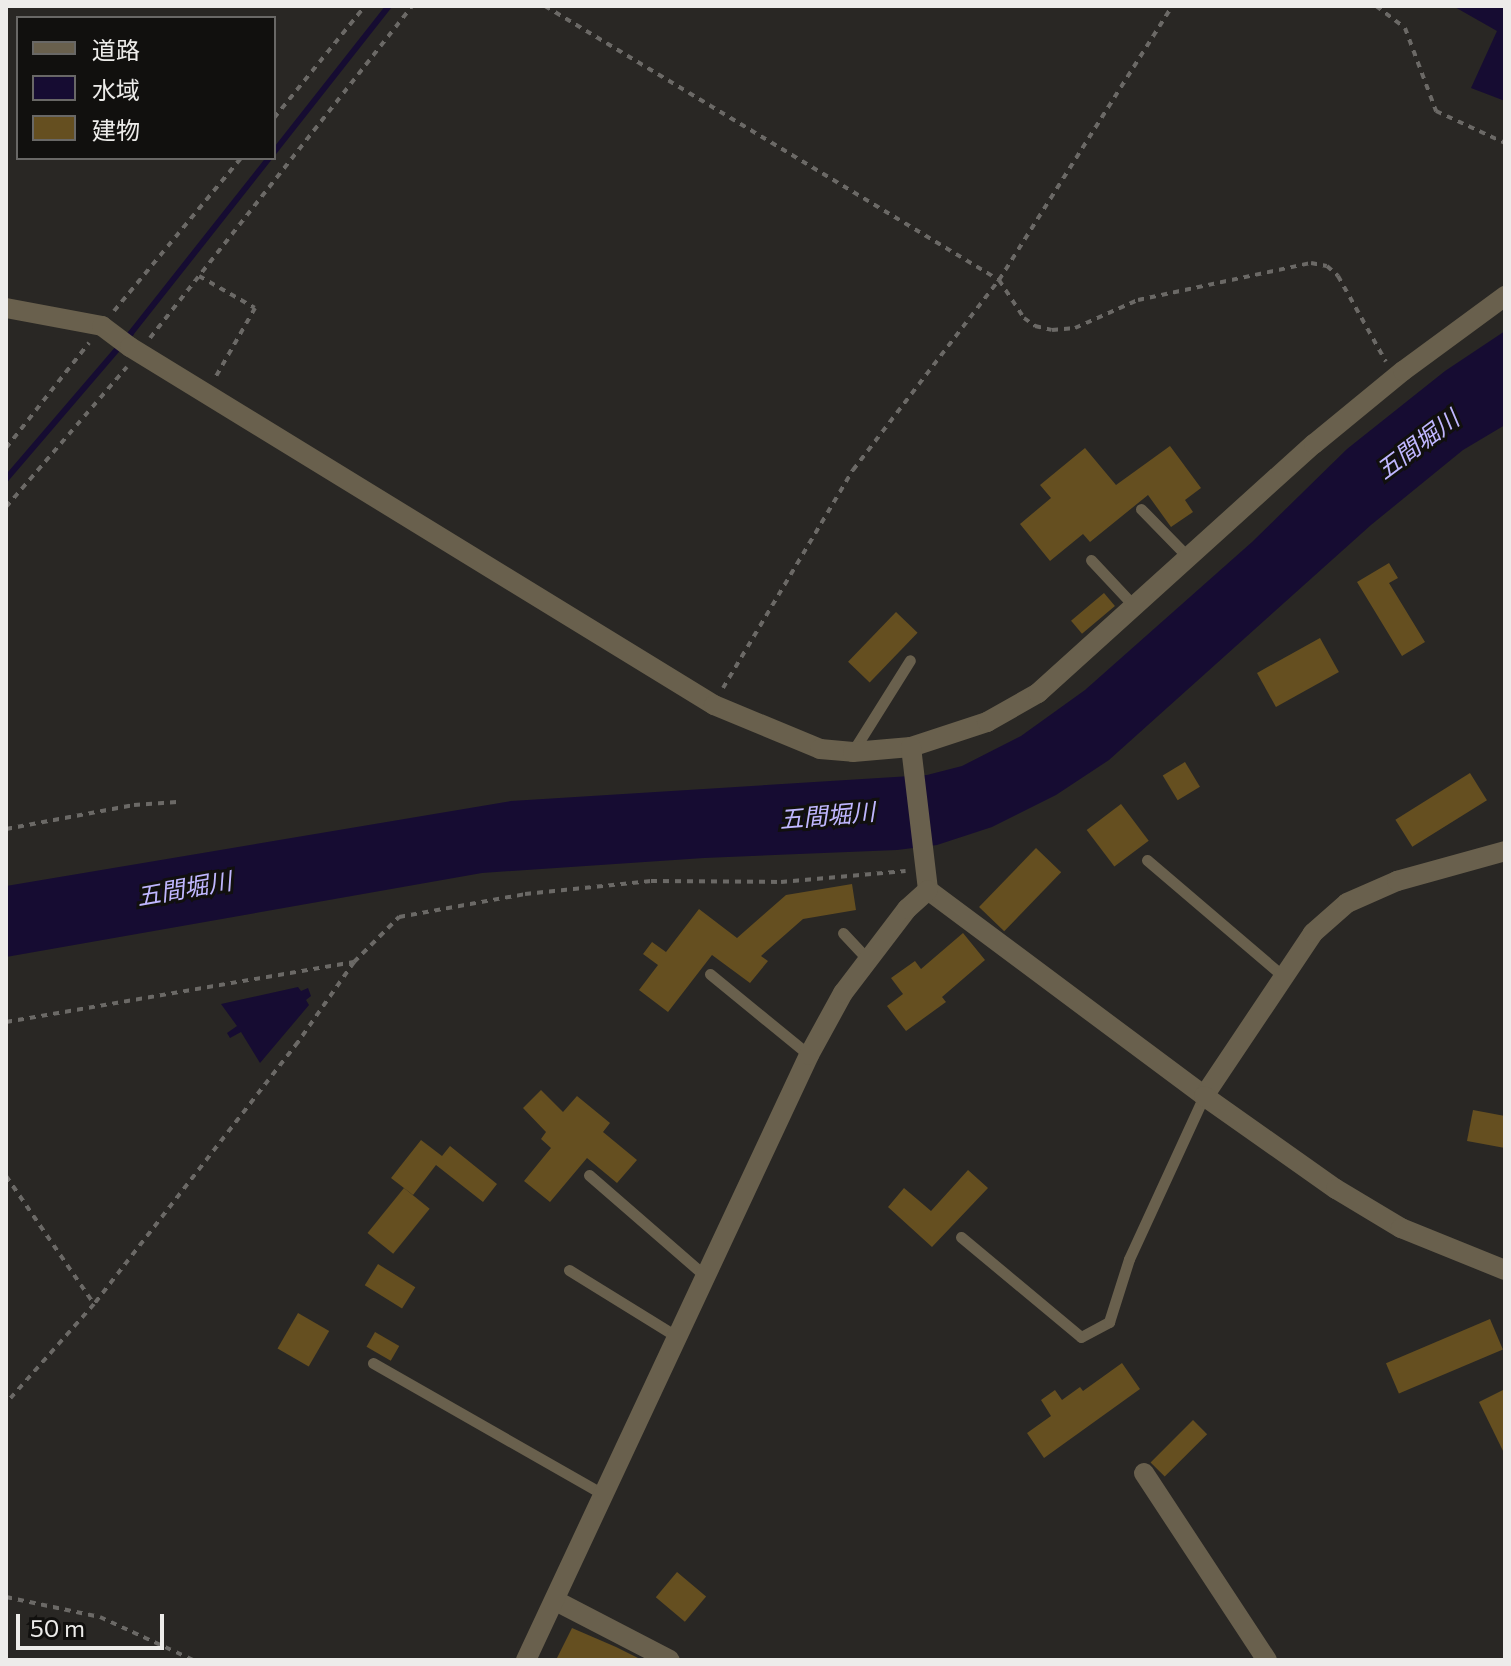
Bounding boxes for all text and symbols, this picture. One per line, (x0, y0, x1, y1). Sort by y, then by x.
legend (16, 16, 276, 160)
text: 道路 (92, 35, 140, 64)
text: 水域 (92, 75, 140, 104)
text: 建物 (92, 115, 140, 144)
water label: 五間堀川 (1370, 404, 1464, 484)
water label: 五間堀川 (778, 796, 876, 834)
water label: 五間堀川 (134, 865, 234, 911)
scale bar (20, 1598, 168, 1648)
text: 50 m (30, 1613, 85, 1642)

